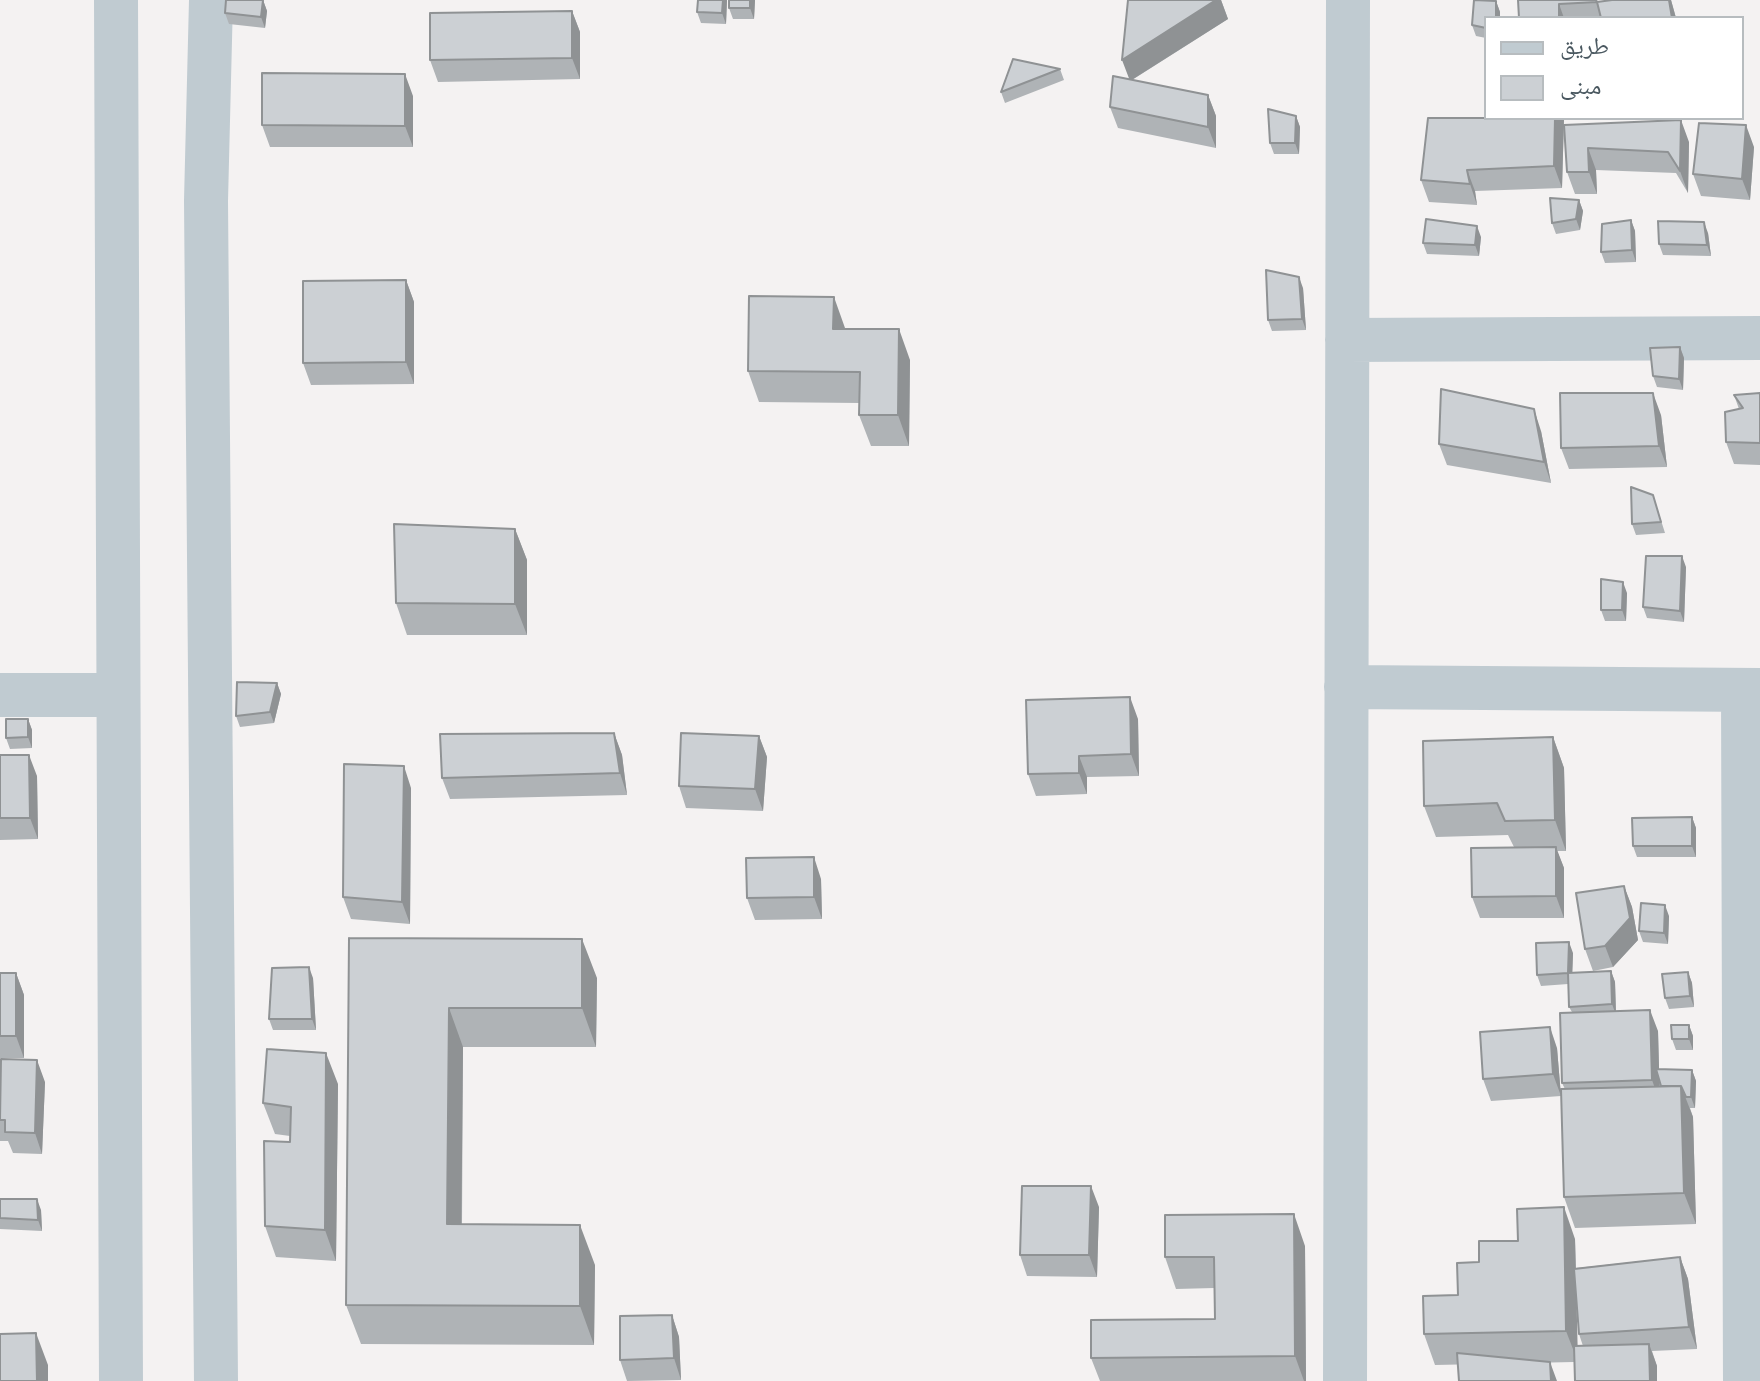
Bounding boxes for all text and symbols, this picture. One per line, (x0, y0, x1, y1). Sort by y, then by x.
legend (1484, 16, 1744, 120)
text: طريق (1560, 30, 1609, 59)
text: مبنى (1560, 70, 1601, 99)

